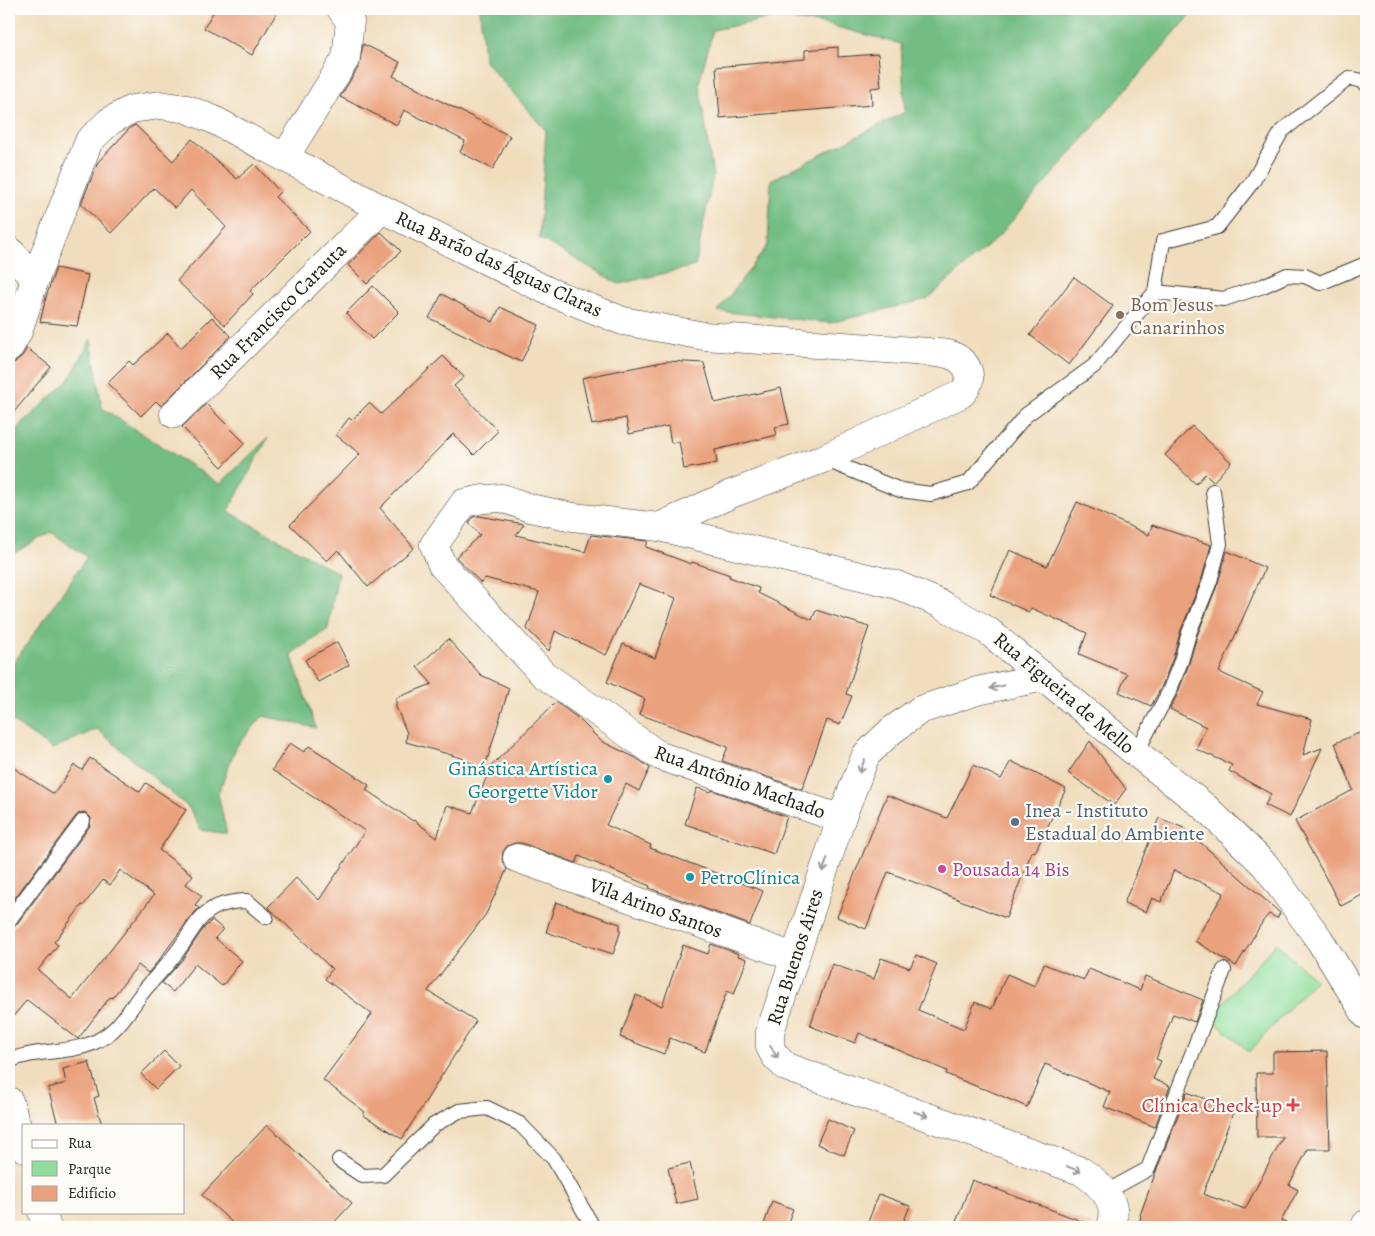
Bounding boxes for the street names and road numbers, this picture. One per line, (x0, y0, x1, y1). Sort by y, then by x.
street label: Rua Barão das Águas Claras (391, 204, 607, 324)
street label: Rua Francisco Carauta (204, 236, 353, 385)
street label: Rua Figueira de Mello (988, 626, 1140, 760)
street label: Rua Antônio Machado (651, 738, 829, 826)
street label: Vila Arino Santos (585, 871, 726, 945)
street label: Rua Buenos Aires (760, 885, 830, 1029)

